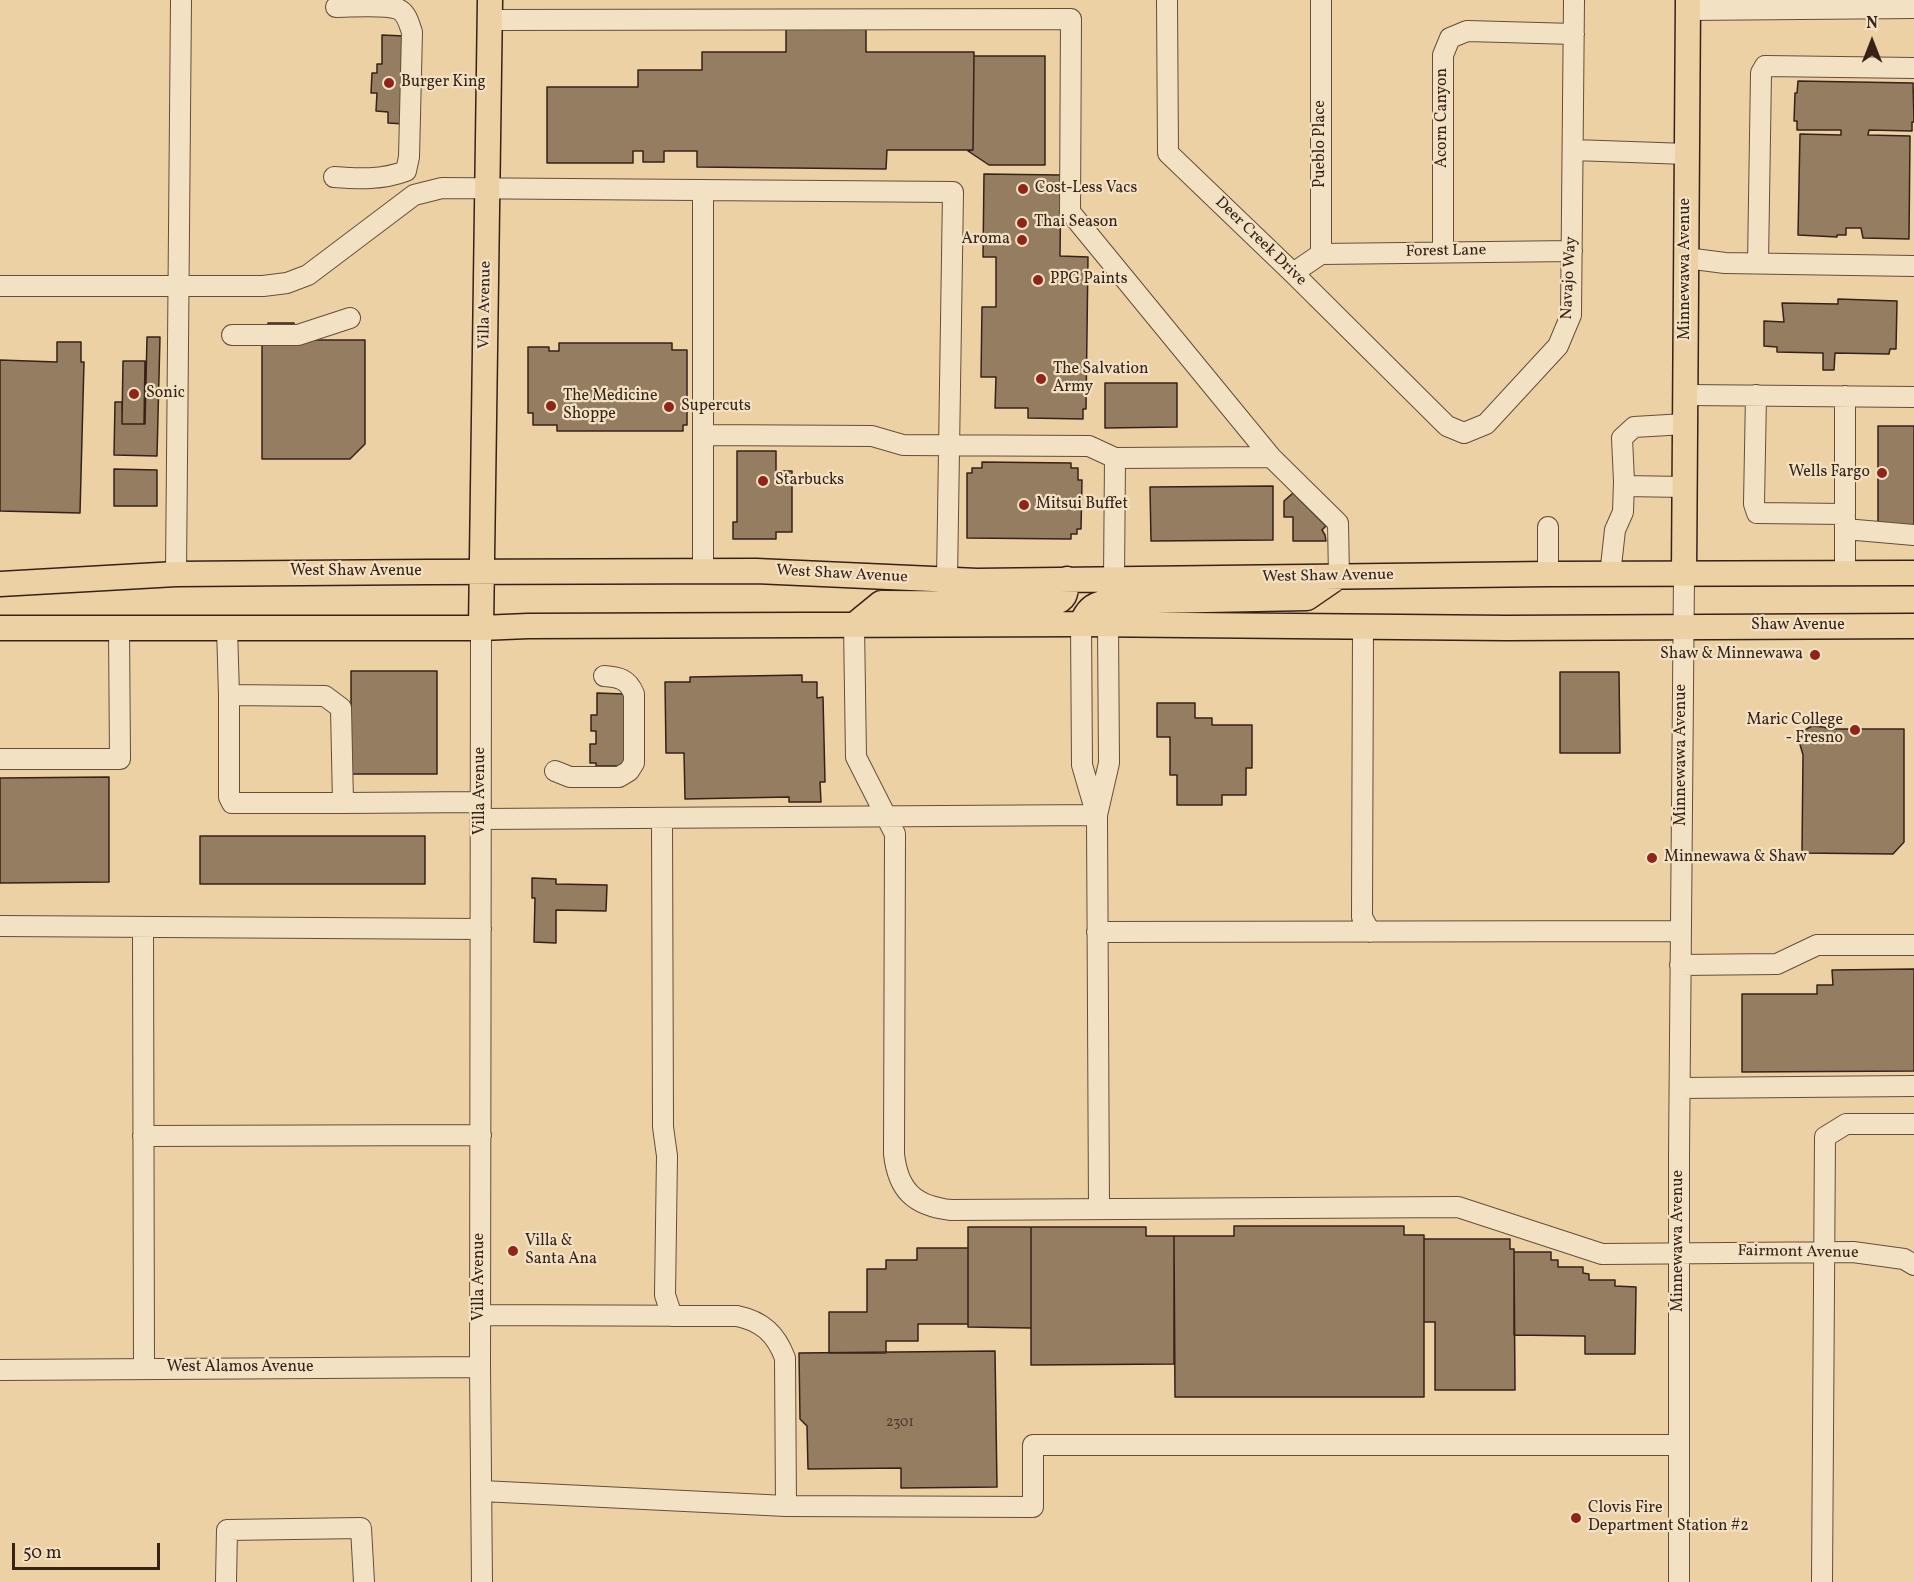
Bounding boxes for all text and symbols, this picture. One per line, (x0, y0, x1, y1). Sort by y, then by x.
north arrow (1842, 12, 1902, 72)
text: N (1866, 13, 1878, 35)
street label: Acorn Canyon (1433, 68, 1453, 168)
place label: Burger King (401, 73, 486, 93)
marker: Burger King (382, 76, 396, 90)
street label: Pueblo Place (1311, 100, 1331, 188)
place label: Cost-Less Vacs (1035, 179, 1137, 199)
marker: Cost-Less Vacs (1016, 182, 1030, 196)
street label: Deer Creek Drive (1210, 193, 1310, 291)
street label: Minnewawa Avenue (1676, 198, 1696, 340)
place label: Thai Season (1034, 213, 1118, 233)
marker: Thai Season (1015, 216, 1029, 230)
place label: Aroma (961, 230, 1010, 250)
marker: Aroma (1015, 233, 1029, 247)
street label: Navajo Way (1558, 236, 1582, 320)
street label: Forest Lane (1405, 242, 1487, 262)
street label: Villa Avenue (476, 261, 496, 349)
place label: PPG Paints (1050, 270, 1128, 290)
marker: PPG Paints (1031, 273, 1045, 287)
place label: The Salvation Army (1053, 360, 1149, 398)
marker: The Salvation Army (1034, 372, 1048, 386)
place label: Sonic (146, 384, 185, 404)
marker: Sonic (127, 387, 141, 401)
place label: The Medicine Shoppe (563, 387, 657, 425)
place label: Supercuts (681, 397, 751, 417)
marker: The Medicine Shoppe (544, 399, 558, 413)
marker: Supercuts (662, 400, 676, 414)
place label: Wells Fargo (1788, 463, 1870, 483)
marker: Wells Fargo (1875, 466, 1889, 480)
place label: Starbucks (775, 471, 844, 491)
marker: Starbucks (756, 474, 770, 488)
place label: Mitsui Buffet (1036, 495, 1128, 515)
marker: Mitsui Buffet (1017, 498, 1031, 512)
street label: West Shaw Avenue (290, 562, 422, 582)
street label: West Shaw Avenue (776, 562, 908, 588)
street label: West Shaw Avenue (1262, 566, 1394, 588)
street label: Shaw Avenue (1751, 616, 1845, 636)
place label: Shaw & Minnewawa (1660, 645, 1803, 665)
marker: Shaw & Minnewawa (1808, 648, 1822, 662)
street label: Minnewawa Avenue (1672, 684, 1692, 826)
place label: Maric College - Fresno (1747, 711, 1843, 749)
marker: Maric College - Fresno (1848, 723, 1862, 737)
street label: Villa Avenue (471, 747, 491, 835)
place label: Minnewawa & Shaw (1664, 848, 1807, 868)
marker: Minnewawa & Shaw (1645, 851, 1659, 865)
street label: Minnewawa Avenue (1669, 1170, 1689, 1312)
place label: Villa & Santa Ana (525, 1232, 597, 1270)
street label: Villa Avenue (470, 1233, 490, 1321)
street label: Fairmont Avenue (1737, 1242, 1859, 1264)
marker: Villa & Santa Ana (506, 1244, 520, 1258)
street label: West Alamos Avenue (166, 1358, 314, 1378)
house number: 2301 (886, 1415, 914, 1431)
place label: Clovis Fire Department Station #2 (1588, 1499, 1749, 1537)
marker: Clovis Fire Department Station #2 (1569, 1511, 1583, 1525)
scale bar (15, 1531, 164, 1569)
text: 50 m (23, 1541, 62, 1566)

